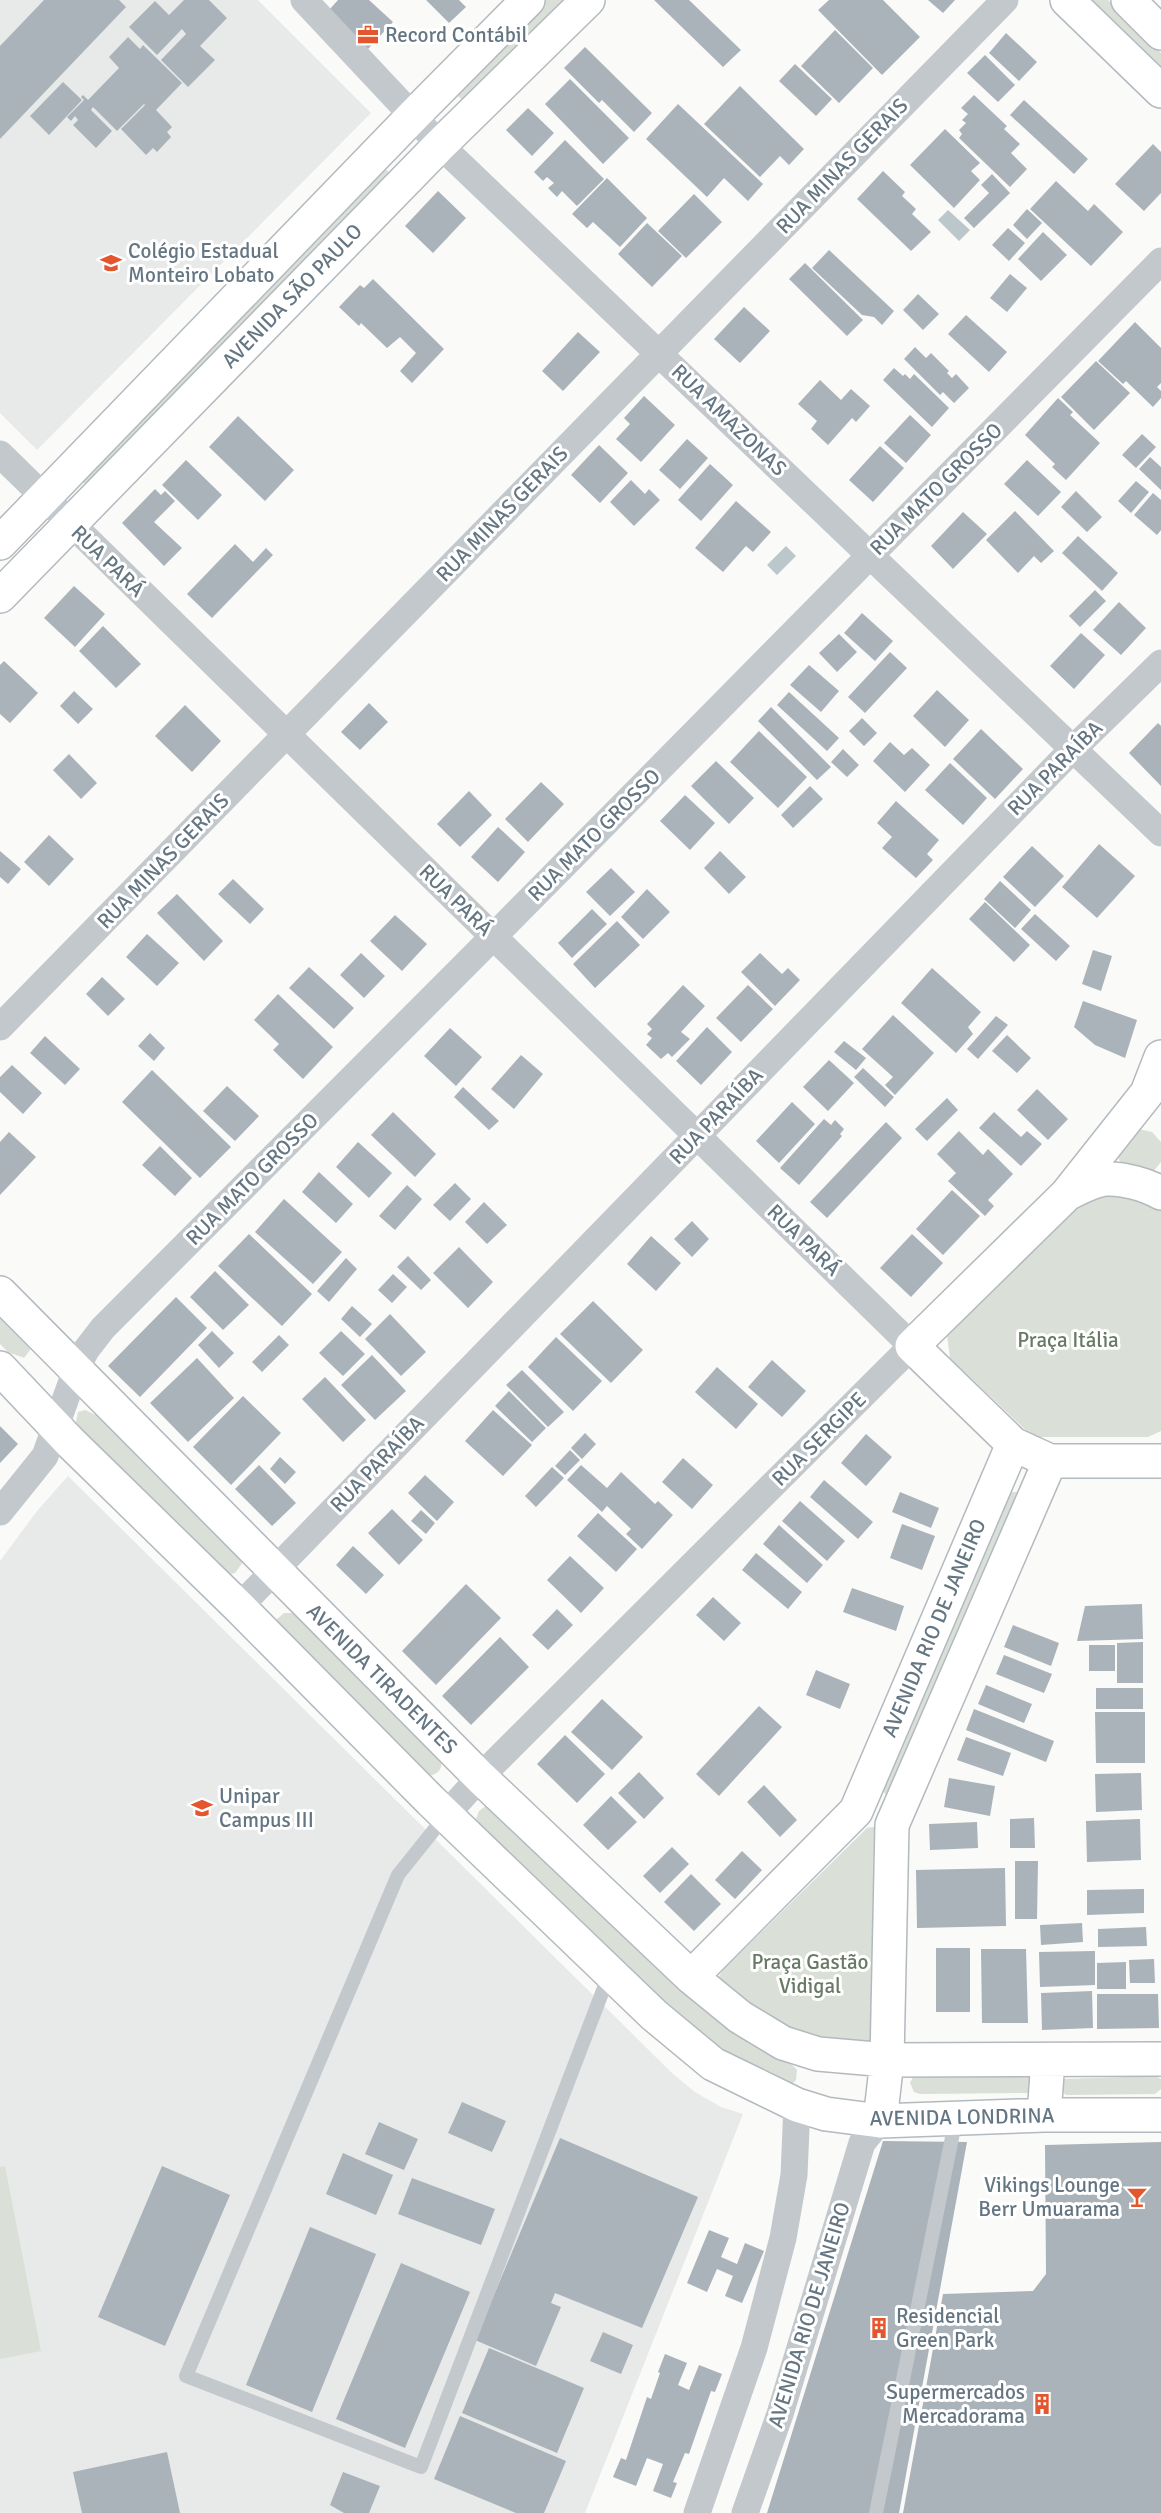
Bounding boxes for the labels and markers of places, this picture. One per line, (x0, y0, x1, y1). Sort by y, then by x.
place label: Record Contábil (385, 22, 528, 48)
office icon: Record Contábil (356, 23, 380, 47)
place label: Colégio Estadual Monteiro Lobato (128, 238, 279, 288)
school or university icon: Colégio Estadual Monteiro Lobato (99, 251, 123, 275)
place label: Unipar Campus III (219, 1783, 314, 1833)
school or university icon: Unipar Campus III (190, 1796, 214, 1820)
place label: Vikings Lounge Berr Umuarama (978, 2172, 1120, 2222)
bar icon: Vikings Lounge Berr Umuarama (1125, 2185, 1149, 2209)
place label: Residencial Green Park (896, 2303, 999, 2353)
building icon: Residencial Green Park (867, 2316, 891, 2340)
place label: Supermercados Mercadorama (886, 2379, 1025, 2429)
building icon: Supermercados Mercadorama (1030, 2392, 1054, 2416)

